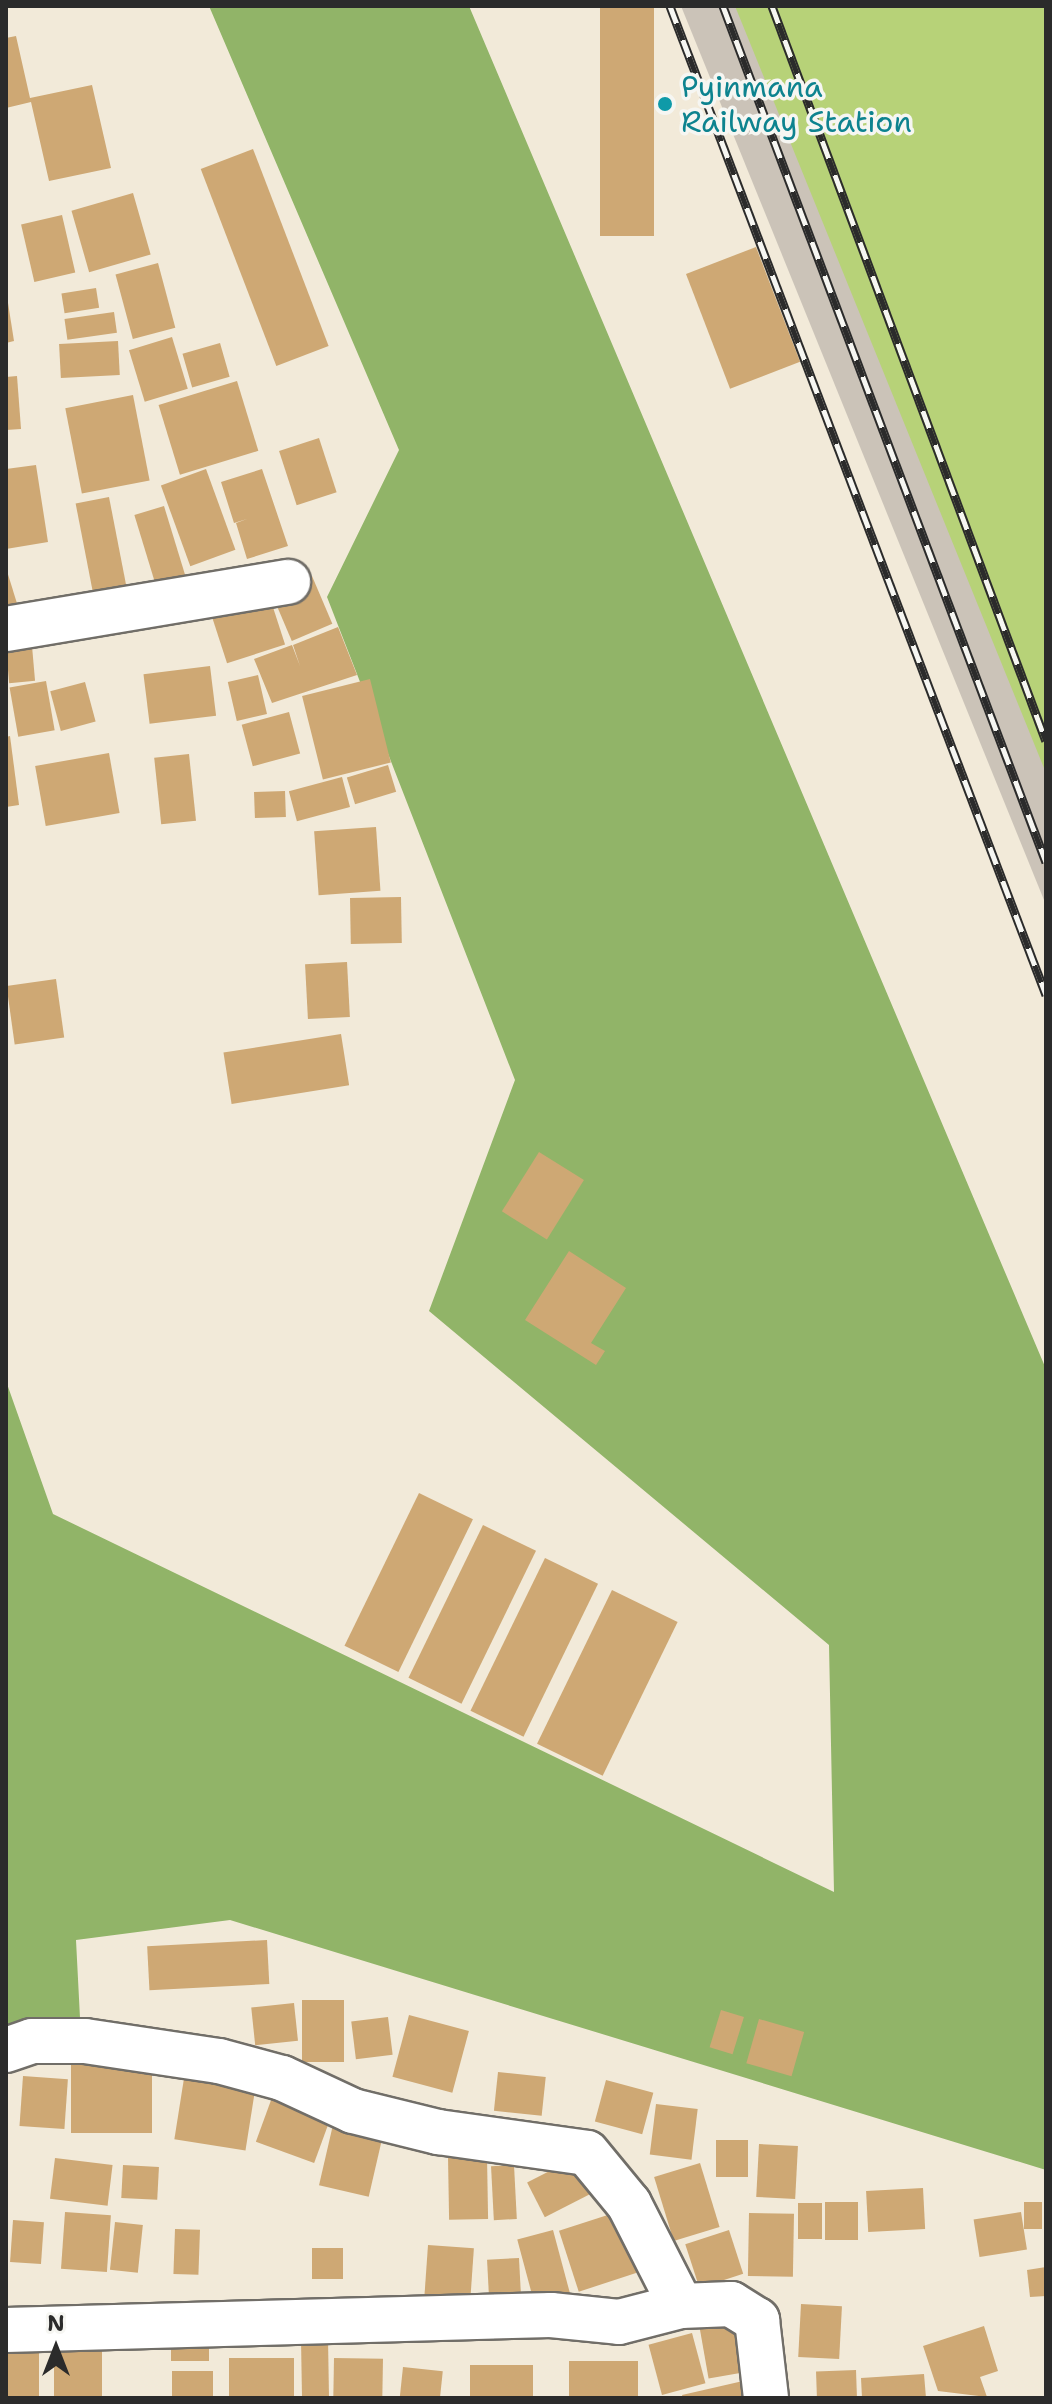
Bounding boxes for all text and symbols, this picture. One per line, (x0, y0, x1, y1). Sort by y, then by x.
place label: Pyinmana Railway Station (681, 69, 912, 140)
marker: Pyinmana Railway Station (656, 95, 674, 113)
north arrow (16, 2308, 96, 2388)
text: N (47, 2309, 65, 2338)

